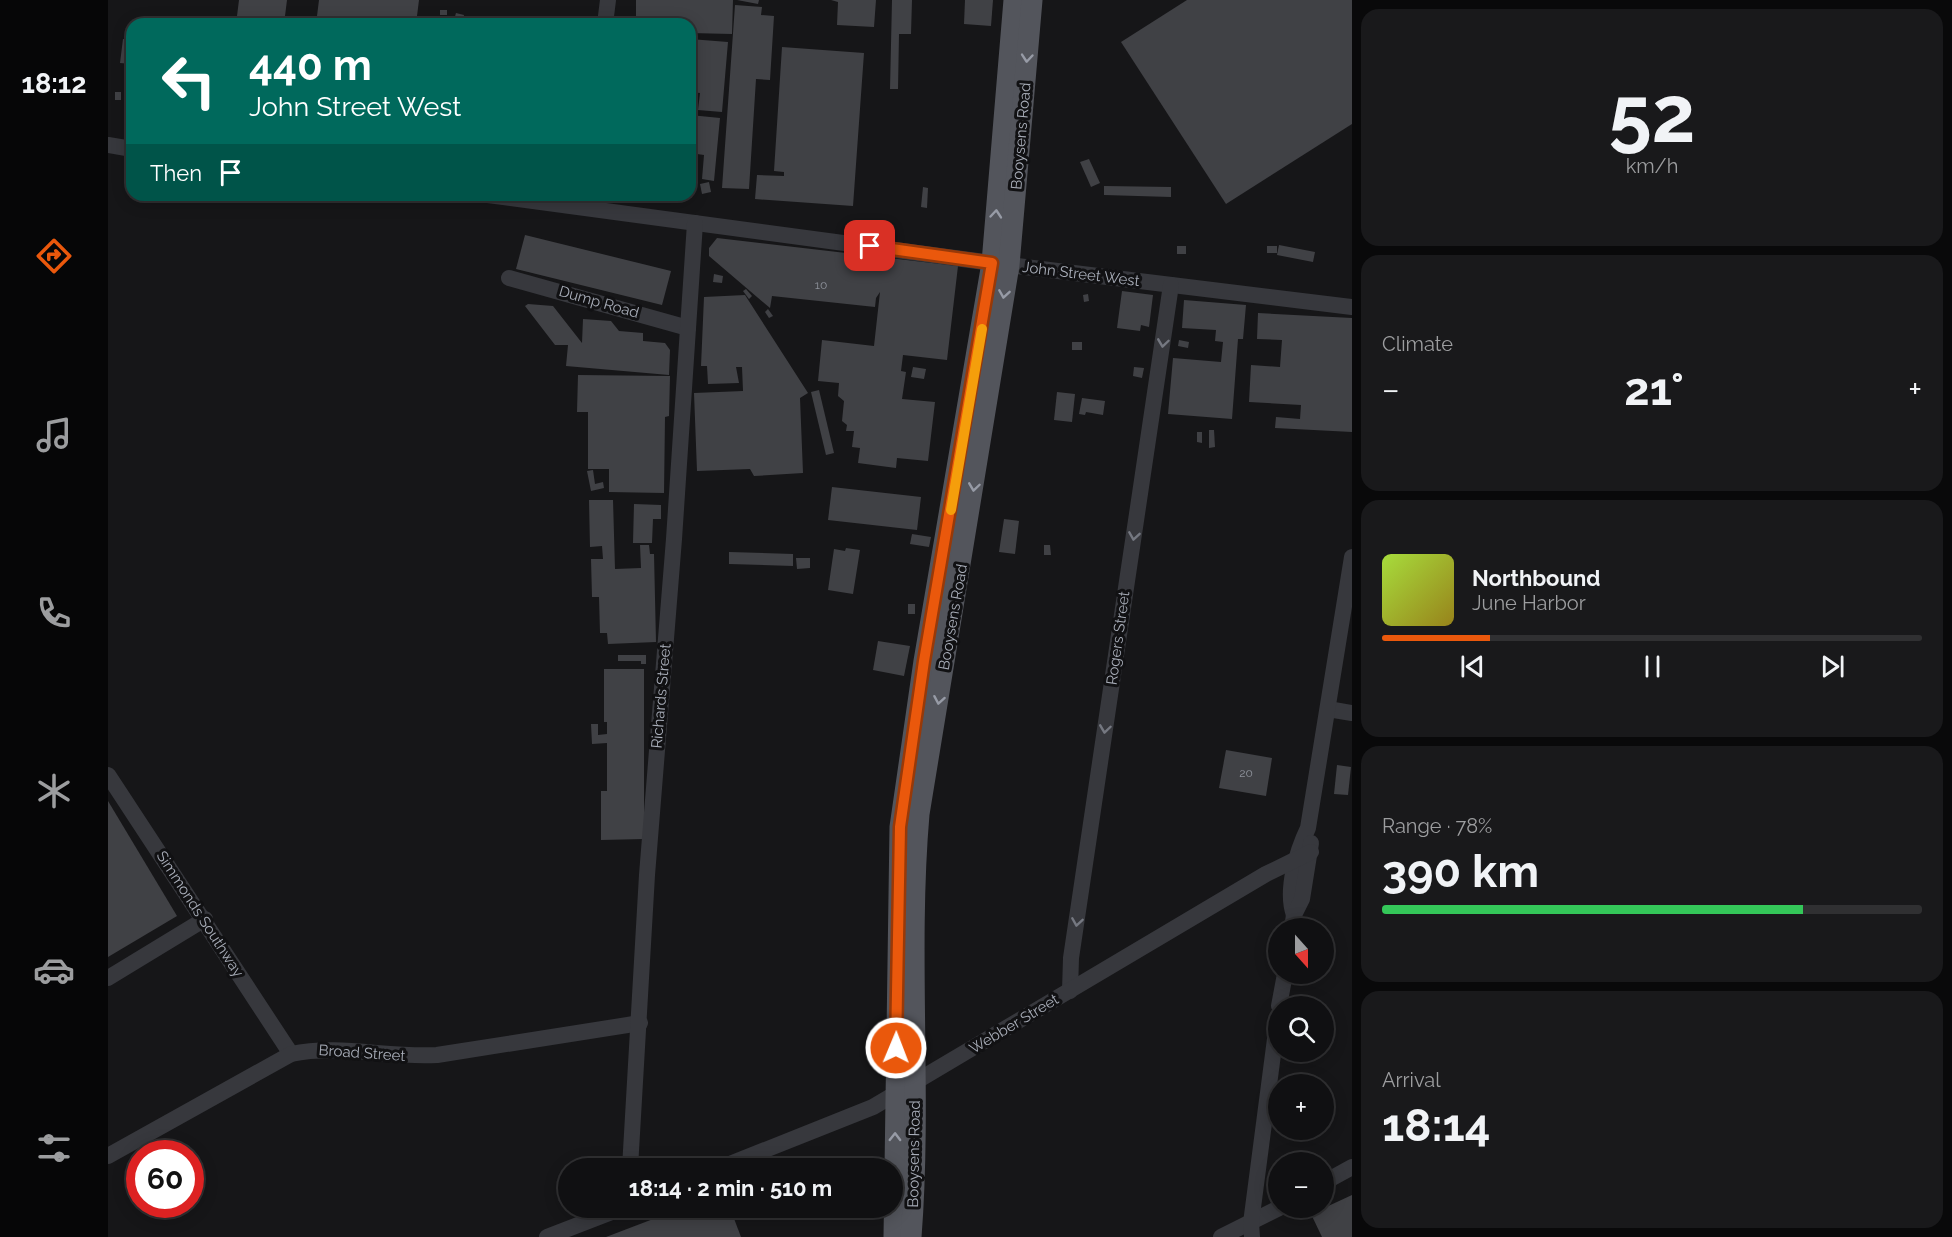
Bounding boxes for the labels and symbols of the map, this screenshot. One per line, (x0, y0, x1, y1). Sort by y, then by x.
one-way arrow (1021, 54, 1034, 63)
street label: Booysens Road (1007, 82, 1035, 190)
one-way arrow (989, 210, 1002, 219)
pin (844, 220, 895, 271)
street label: John Street West (1021, 258, 1141, 290)
house number: 10 (815, 278, 827, 292)
street label: Dump Road (557, 282, 641, 322)
one-way arrow (999, 290, 1011, 299)
one-way arrow (1157, 338, 1169, 348)
one-way arrow (969, 482, 981, 491)
one-way arrow (1128, 531, 1140, 540)
street label: Booysens Road (935, 563, 971, 671)
street label: Rogers Street (1103, 590, 1133, 686)
street label: Richards Street (647, 643, 675, 749)
one-way arrow (933, 695, 946, 705)
one-way arrow (1100, 724, 1112, 733)
house number: 20 (1239, 766, 1253, 780)
street label: Simmonds Southway (153, 848, 247, 980)
one-way arrow (1071, 917, 1083, 926)
north arrow (1268, 918, 1334, 984)
street label: Webber Street (966, 990, 1062, 1058)
position arrow (864, 1016, 928, 1080)
street label: Broad Street (318, 1041, 406, 1065)
street label: Booysens Road (904, 1100, 924, 1208)
one-way arrow (889, 1132, 901, 1141)
speed limit sign: 60 (126, 1140, 204, 1218)

